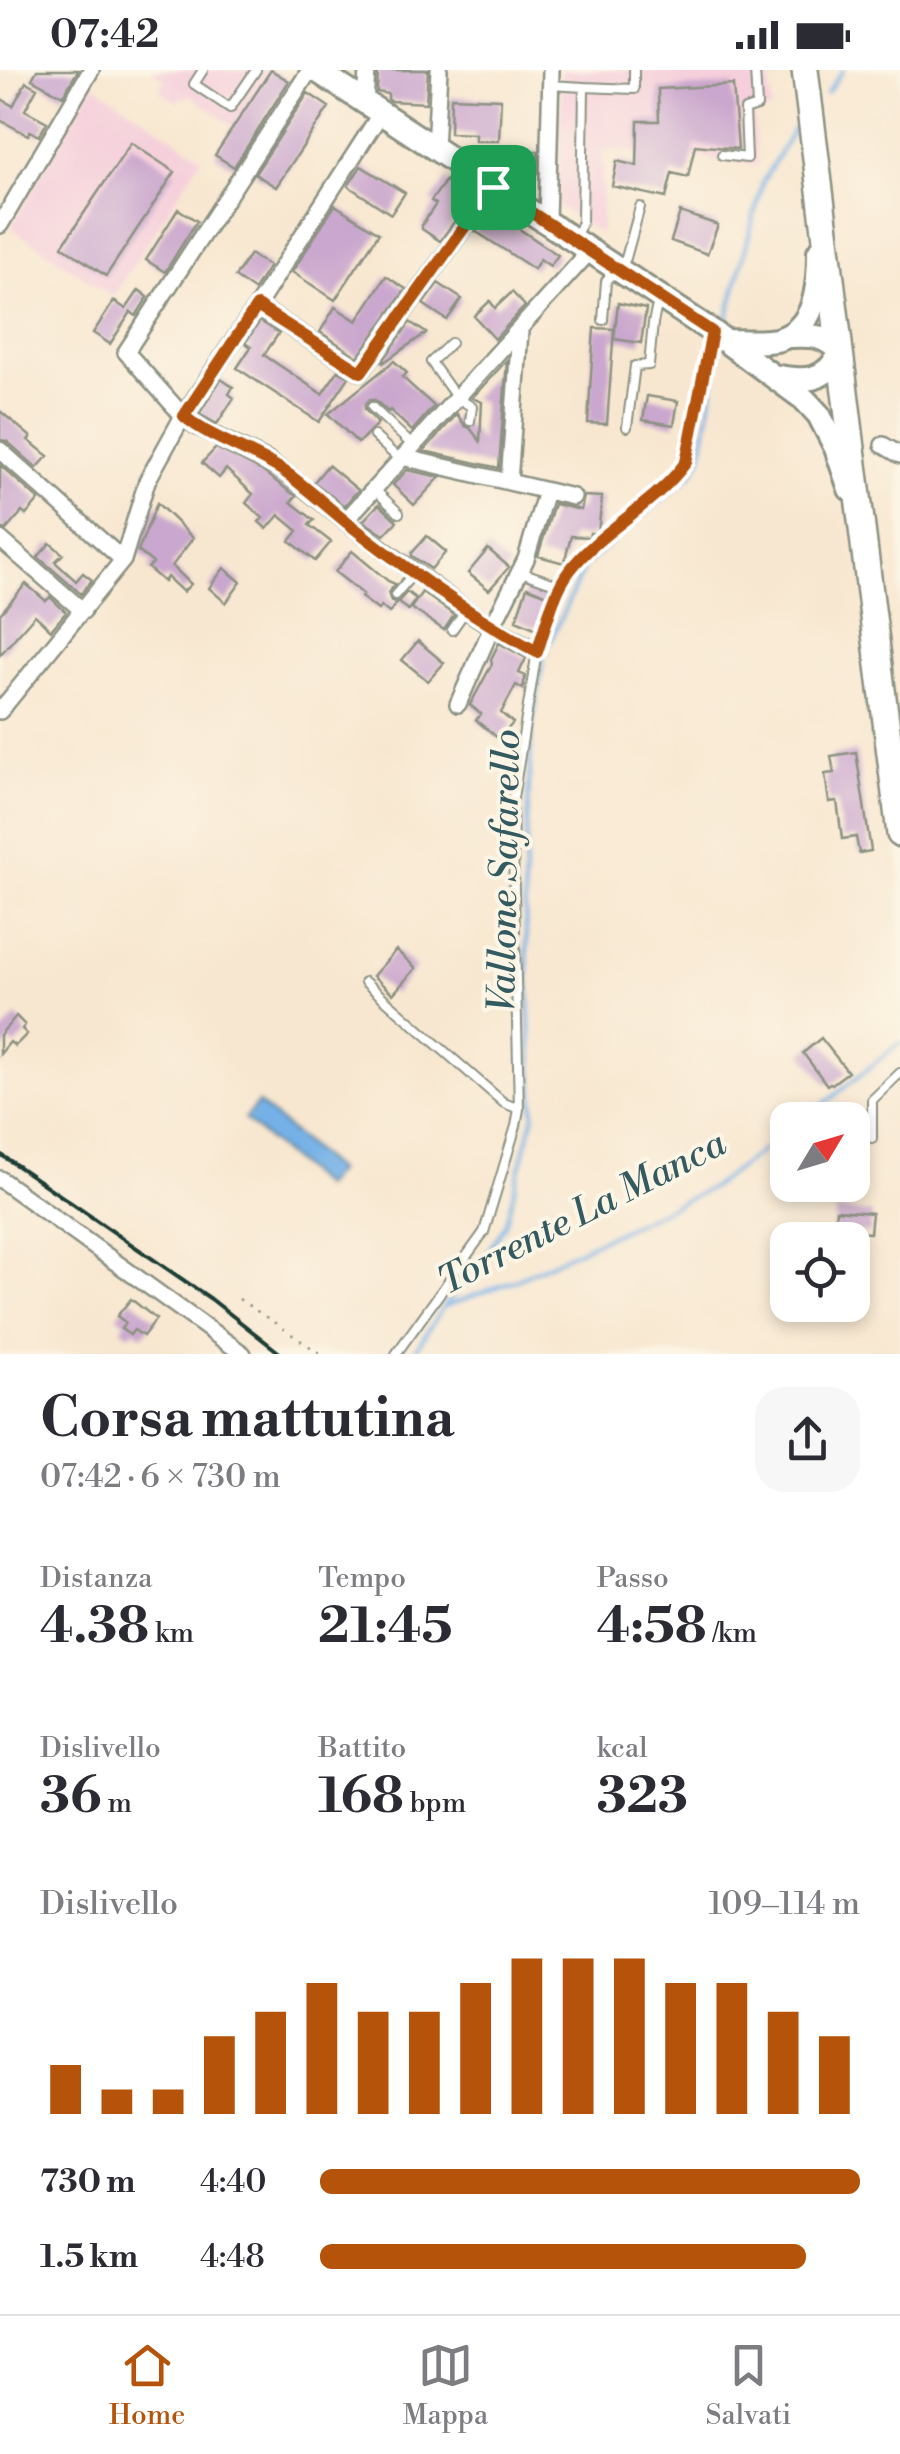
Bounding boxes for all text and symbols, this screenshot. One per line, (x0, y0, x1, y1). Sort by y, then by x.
text: 07:42 (50, 12, 159, 59)
pin (451, 145, 536, 230)
icon: arrive (466, 160, 521, 215)
water label: Vallone Safarello (479, 729, 531, 1013)
north arrow (770, 1102, 870, 1202)
map controls (770, 1102, 870, 1322)
water label: Torrente La Manca (430, 1120, 735, 1306)
button: locate (770, 1222, 870, 1322)
text: Corsa mattutina (40, 1385, 454, 1454)
button: share (755, 1387, 860, 1492)
text: 07:42 · 6 × 730 m (40, 1457, 281, 1497)
text: Distanza (40, 1561, 152, 1596)
text: Tempo (318, 1561, 406, 1596)
text: Passo (597, 1561, 669, 1596)
text: 4.38 (40, 1596, 149, 1658)
text: 21:45 (318, 1596, 452, 1658)
text: 4:58 (597, 1596, 707, 1658)
text: km (149, 1616, 194, 1651)
text: /km (707, 1616, 757, 1651)
text: Dislivello (40, 1731, 161, 1766)
text: Battito (318, 1731, 406, 1766)
text: kcal (597, 1731, 647, 1766)
text: 36 (40, 1766, 102, 1828)
text: 168 (318, 1766, 404, 1828)
text: 323 (597, 1766, 688, 1828)
text: m (102, 1786, 132, 1821)
text: bpm (404, 1786, 466, 1821)
text: Dislivello (40, 1884, 178, 1924)
text: 109–114 m (708, 1884, 860, 1924)
text: 730 m (40, 2162, 135, 2202)
text: 4:40 (200, 2162, 267, 2202)
text: 1.5 km (40, 2237, 138, 2277)
text: 4:48 (200, 2237, 265, 2277)
tab: Home (109, 2338, 185, 2433)
tab: Mappa (403, 2338, 488, 2433)
tab: Salvati (705, 2338, 791, 2433)

